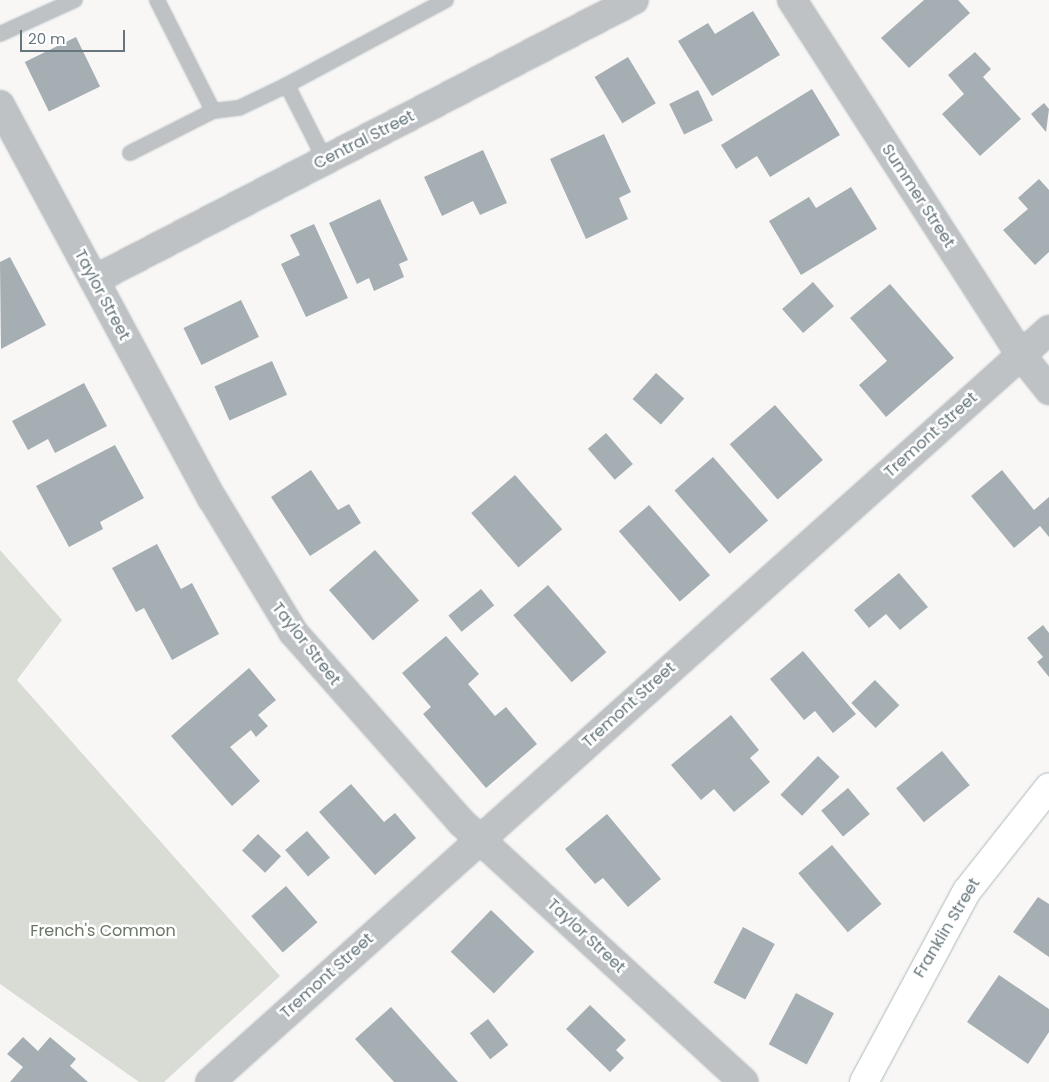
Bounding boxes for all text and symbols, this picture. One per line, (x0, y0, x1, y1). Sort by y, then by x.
scale bar (22, 20, 128, 52)
text: 20 m (28, 28, 66, 49)
street label: Central Street (311, 106, 417, 174)
street label: Summer Street (877, 141, 959, 251)
street label: Taylor Street (70, 246, 134, 344)
street label: Tremont Street (881, 388, 981, 482)
street label: Taylor Street (268, 599, 344, 689)
street label: Tremont Street (579, 658, 679, 752)
street label: Franklin Street (910, 875, 984, 981)
street label: Taylor Street (543, 895, 629, 977)
park label: French's Common (30, 921, 176, 941)
street label: Tremont Street (277, 929, 377, 1023)

